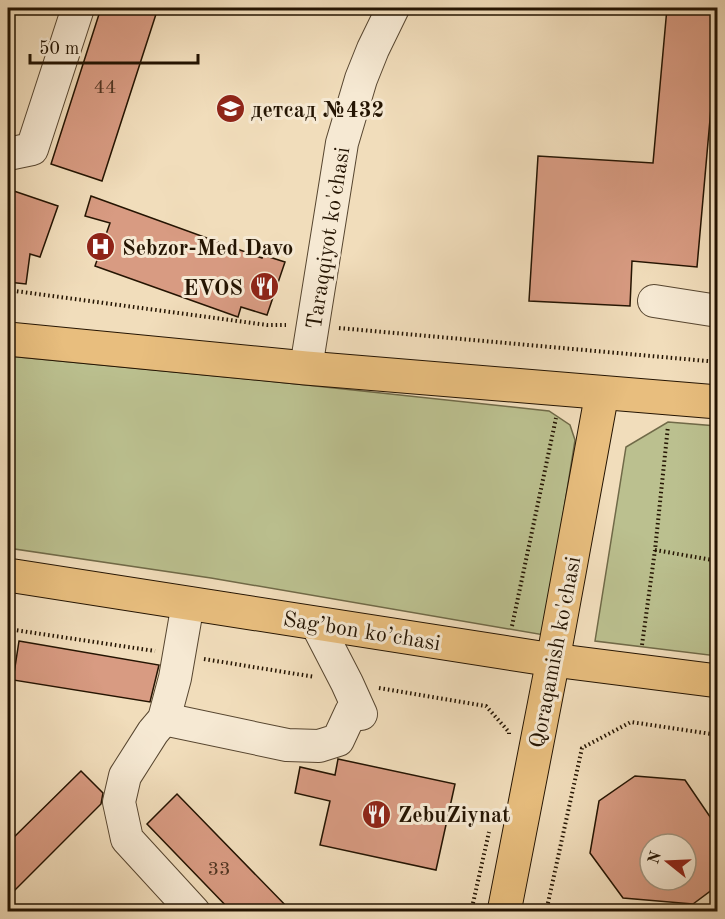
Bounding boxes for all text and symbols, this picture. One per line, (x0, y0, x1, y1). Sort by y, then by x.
scale bar (30, 27, 198, 65)
text: 50 m (39, 40, 79, 58)
house number: 44 (93, 78, 117, 98)
school or university icon: детсад №432 (214, 93, 246, 125)
place label: детсад №432 (251, 100, 384, 122)
street label: Taraqqiyot ko'chasi (304, 146, 354, 331)
hospital icon: Sebzor-Med Davo (85, 231, 117, 263)
place label: Sebzor-Med Davo (122, 238, 293, 260)
restaurant icon: EVOS (248, 271, 280, 303)
place label: EVOS (183, 278, 243, 300)
street label: Qoraqamish ko'chasi (527, 555, 585, 750)
street label: Sag’bon ko’chasi (281, 609, 442, 655)
restaurant icon: ZebuZiynat (361, 798, 393, 830)
place label: ZebuZiynat (398, 805, 510, 827)
north arrow (638, 832, 698, 892)
text: N (646, 849, 665, 866)
house number: 33 (207, 860, 231, 880)

